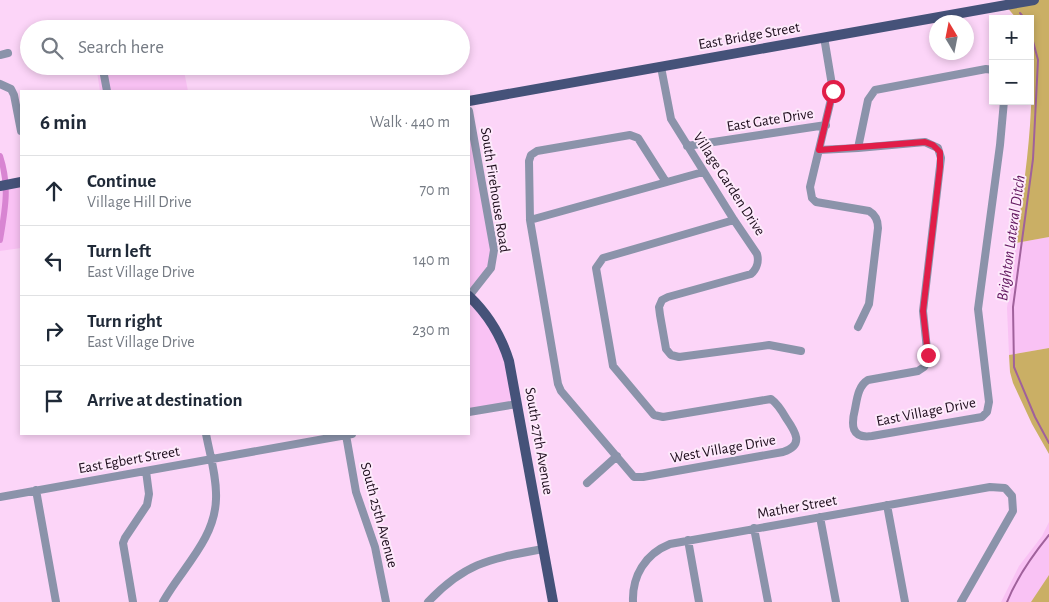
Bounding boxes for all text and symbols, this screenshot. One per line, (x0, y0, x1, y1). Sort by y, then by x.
north arrow (929, 15, 974, 60)
map controls (989, 15, 1034, 105)
button: + (989, 15, 1034, 60)
search box (20, 20, 470, 75)
street label: East Bridge Street (697, 20, 801, 52)
icon: search (38, 34, 66, 62)
text: Search here (78, 38, 164, 57)
button: − (989, 60, 1034, 105)
route start (822, 80, 845, 103)
street label: East Gate Drive (726, 106, 815, 134)
text: 6 min (40, 112, 87, 133)
text: Walk · 440 m (370, 114, 450, 130)
street label: South Firehouse Road (478, 126, 512, 254)
street label: Village Garden Drive (690, 130, 768, 238)
text: Continue (87, 172, 156, 191)
water label: Brighton Lateral Ditch (994, 174, 1028, 302)
icon: ahead (40, 177, 68, 205)
text: 70 m (419, 182, 450, 198)
text: Village Hill Drive (87, 194, 192, 210)
text: Turn left (87, 242, 151, 261)
icon: left (40, 247, 68, 275)
text: 140 m (413, 252, 450, 268)
text: East Village Drive (87, 264, 195, 280)
text: Turn right (87, 312, 162, 331)
icon: right (40, 317, 68, 345)
text: 230 m (412, 322, 450, 338)
text: East Village Drive (87, 334, 195, 350)
route end (917, 344, 940, 367)
street label: South 27th Avenue (522, 386, 556, 496)
icon: arrive (40, 387, 68, 415)
text: Arrive at destination (87, 391, 243, 410)
street label: East Village Drive (875, 395, 977, 429)
street label: West Village Drive (669, 432, 777, 466)
street label: East Egbert Street (77, 444, 181, 476)
street label: South 25th Avenue (358, 461, 400, 570)
street label: Mather Street (756, 493, 838, 521)

